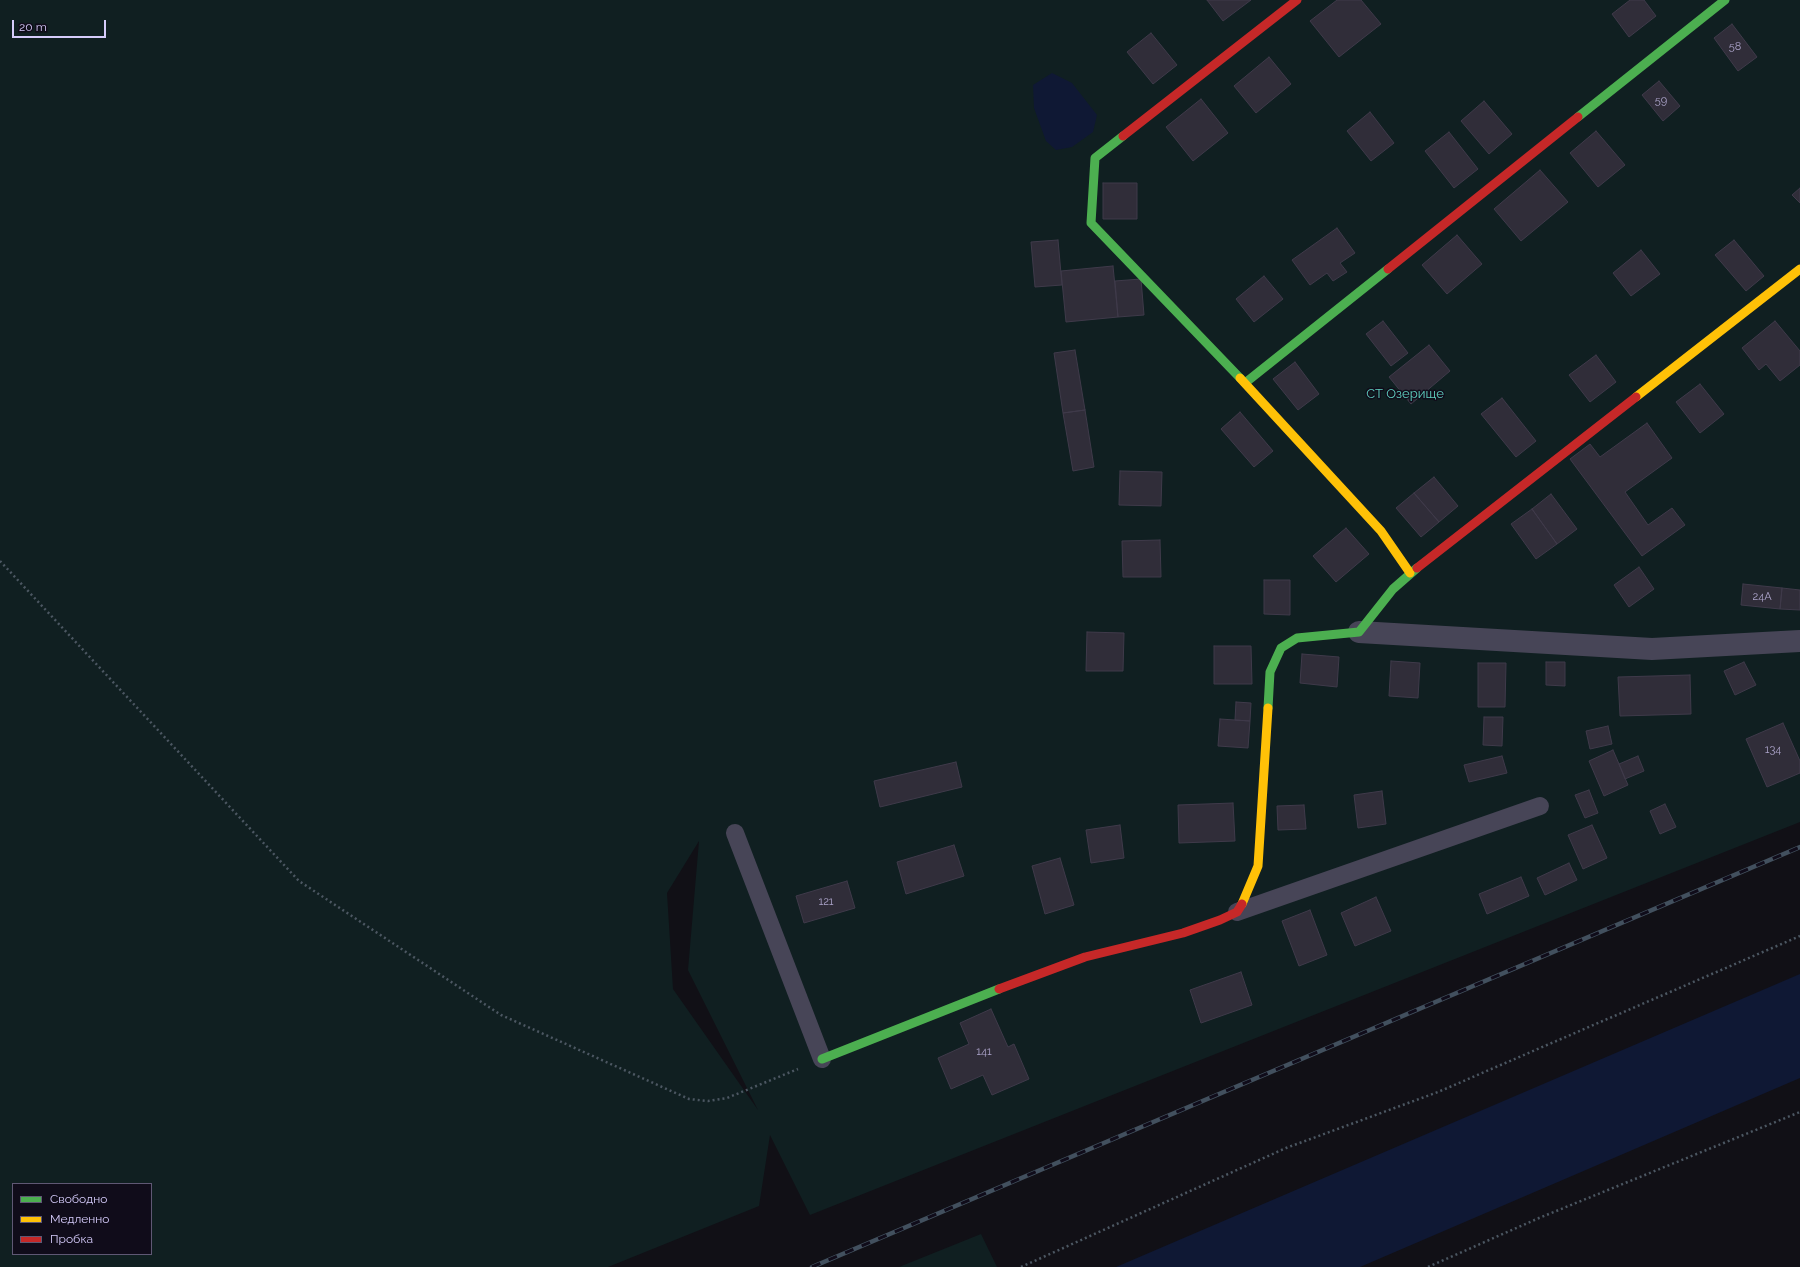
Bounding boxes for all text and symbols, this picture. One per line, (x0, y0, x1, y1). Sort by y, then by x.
scale bar (14, 12, 108, 38)
text: 20 m (19, 20, 47, 34)
house number: 58 (1729, 40, 1741, 54)
house number: 59 (1655, 94, 1667, 108)
park label: СТ Озерище (1366, 386, 1444, 402)
house number: 24А (1752, 590, 1772, 604)
house number: 134 (1765, 743, 1781, 757)
house number: 121 (818, 895, 834, 909)
house number: 141 (976, 1045, 992, 1059)
legend (12, 1183, 152, 1255)
text: Свободно (50, 1192, 107, 1206)
text: Медленно (50, 1212, 109, 1226)
text: Пробка (50, 1232, 93, 1246)

